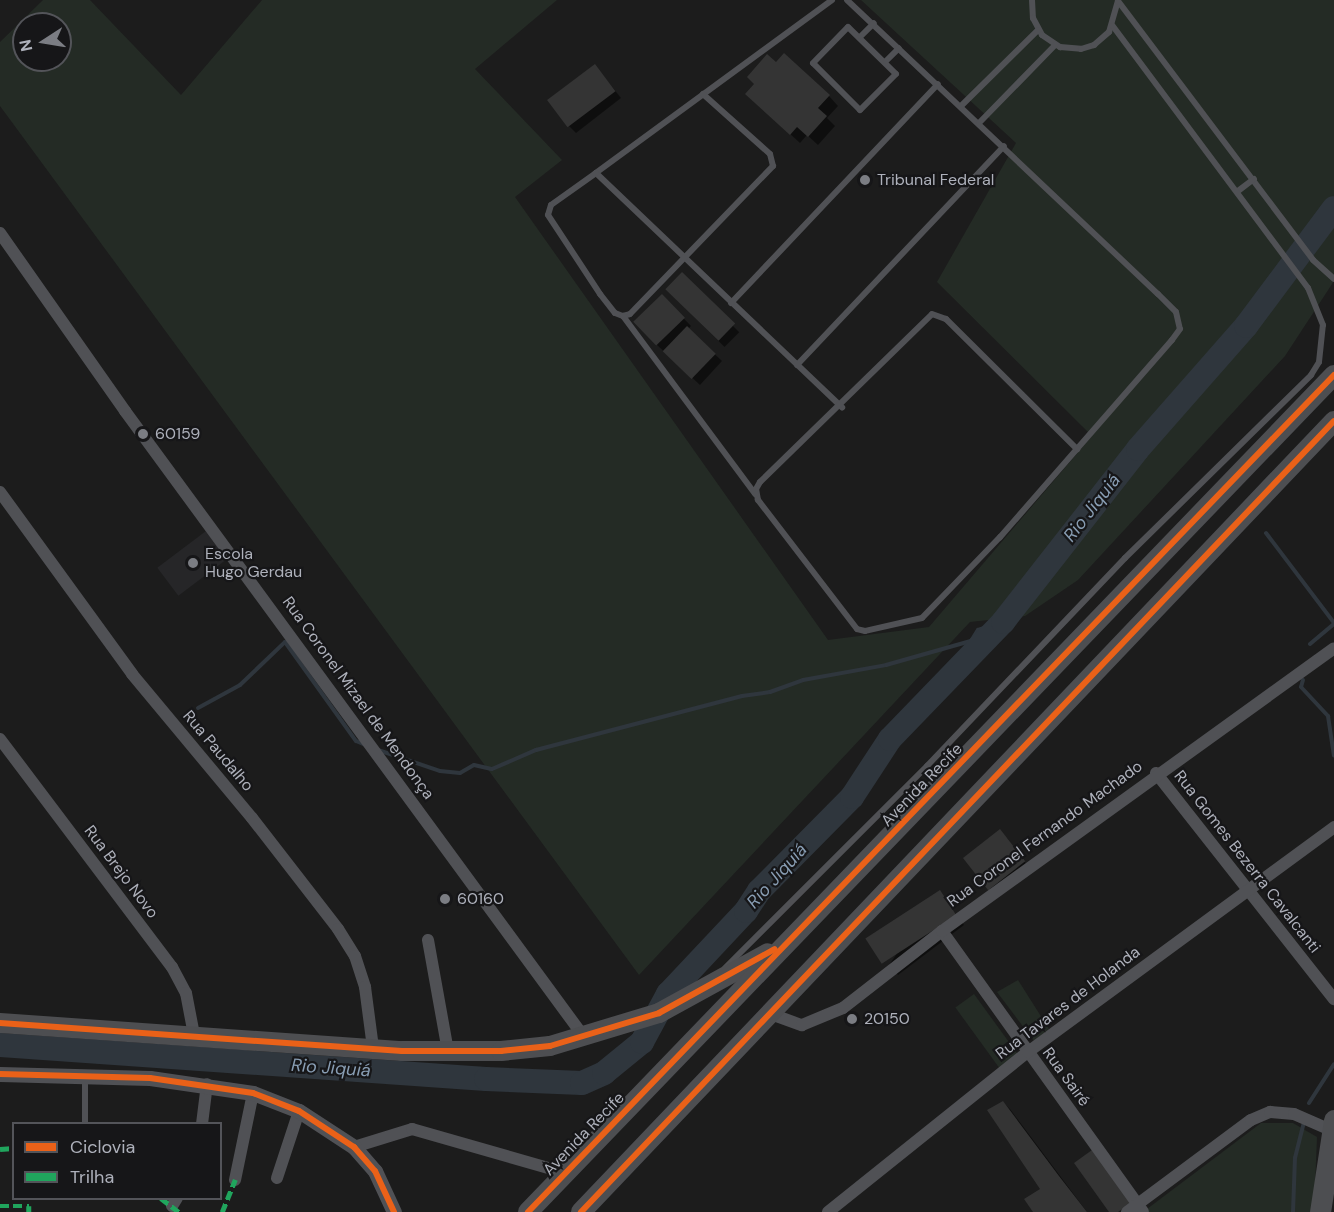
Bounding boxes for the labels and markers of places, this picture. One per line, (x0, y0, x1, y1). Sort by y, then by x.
place label: Tribunal Federal (877, 170, 994, 190)
marker: Tribunal Federal (858, 173, 872, 187)
place label: 60159 (155, 424, 200, 444)
marker: 60159 (136, 427, 150, 441)
place label: Escola Hugo Gerdau (205, 544, 302, 582)
marker: Escola Hugo Gerdau (186, 556, 200, 570)
place label: 60160 (457, 889, 504, 909)
marker: 60160 (438, 892, 452, 906)
place label: 20150 (864, 1009, 910, 1029)
marker: 20150 (845, 1012, 859, 1026)

